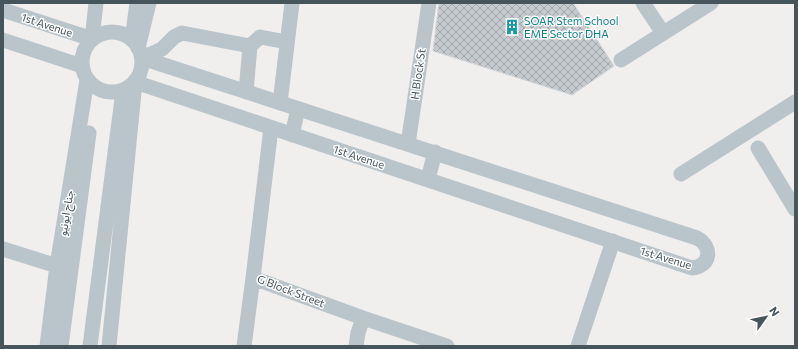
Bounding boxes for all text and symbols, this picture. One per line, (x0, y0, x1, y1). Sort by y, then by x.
street label: 1st Avenue (20, 10, 75, 39)
place label: SOAR Stem School EME Sector DHA (524, 14, 619, 40)
building icon: SOAR Stem School EME Sector DHA (503, 18, 521, 36)
street label: H Block St (408, 47, 428, 100)
street label: 1st Avenue (332, 142, 387, 171)
street label: جناح ایونیو (55, 189, 78, 237)
street label: 1st Avenue (639, 244, 694, 272)
street label: G Block Street (256, 272, 327, 310)
north arrow (746, 297, 786, 337)
text: N (767, 304, 783, 318)

